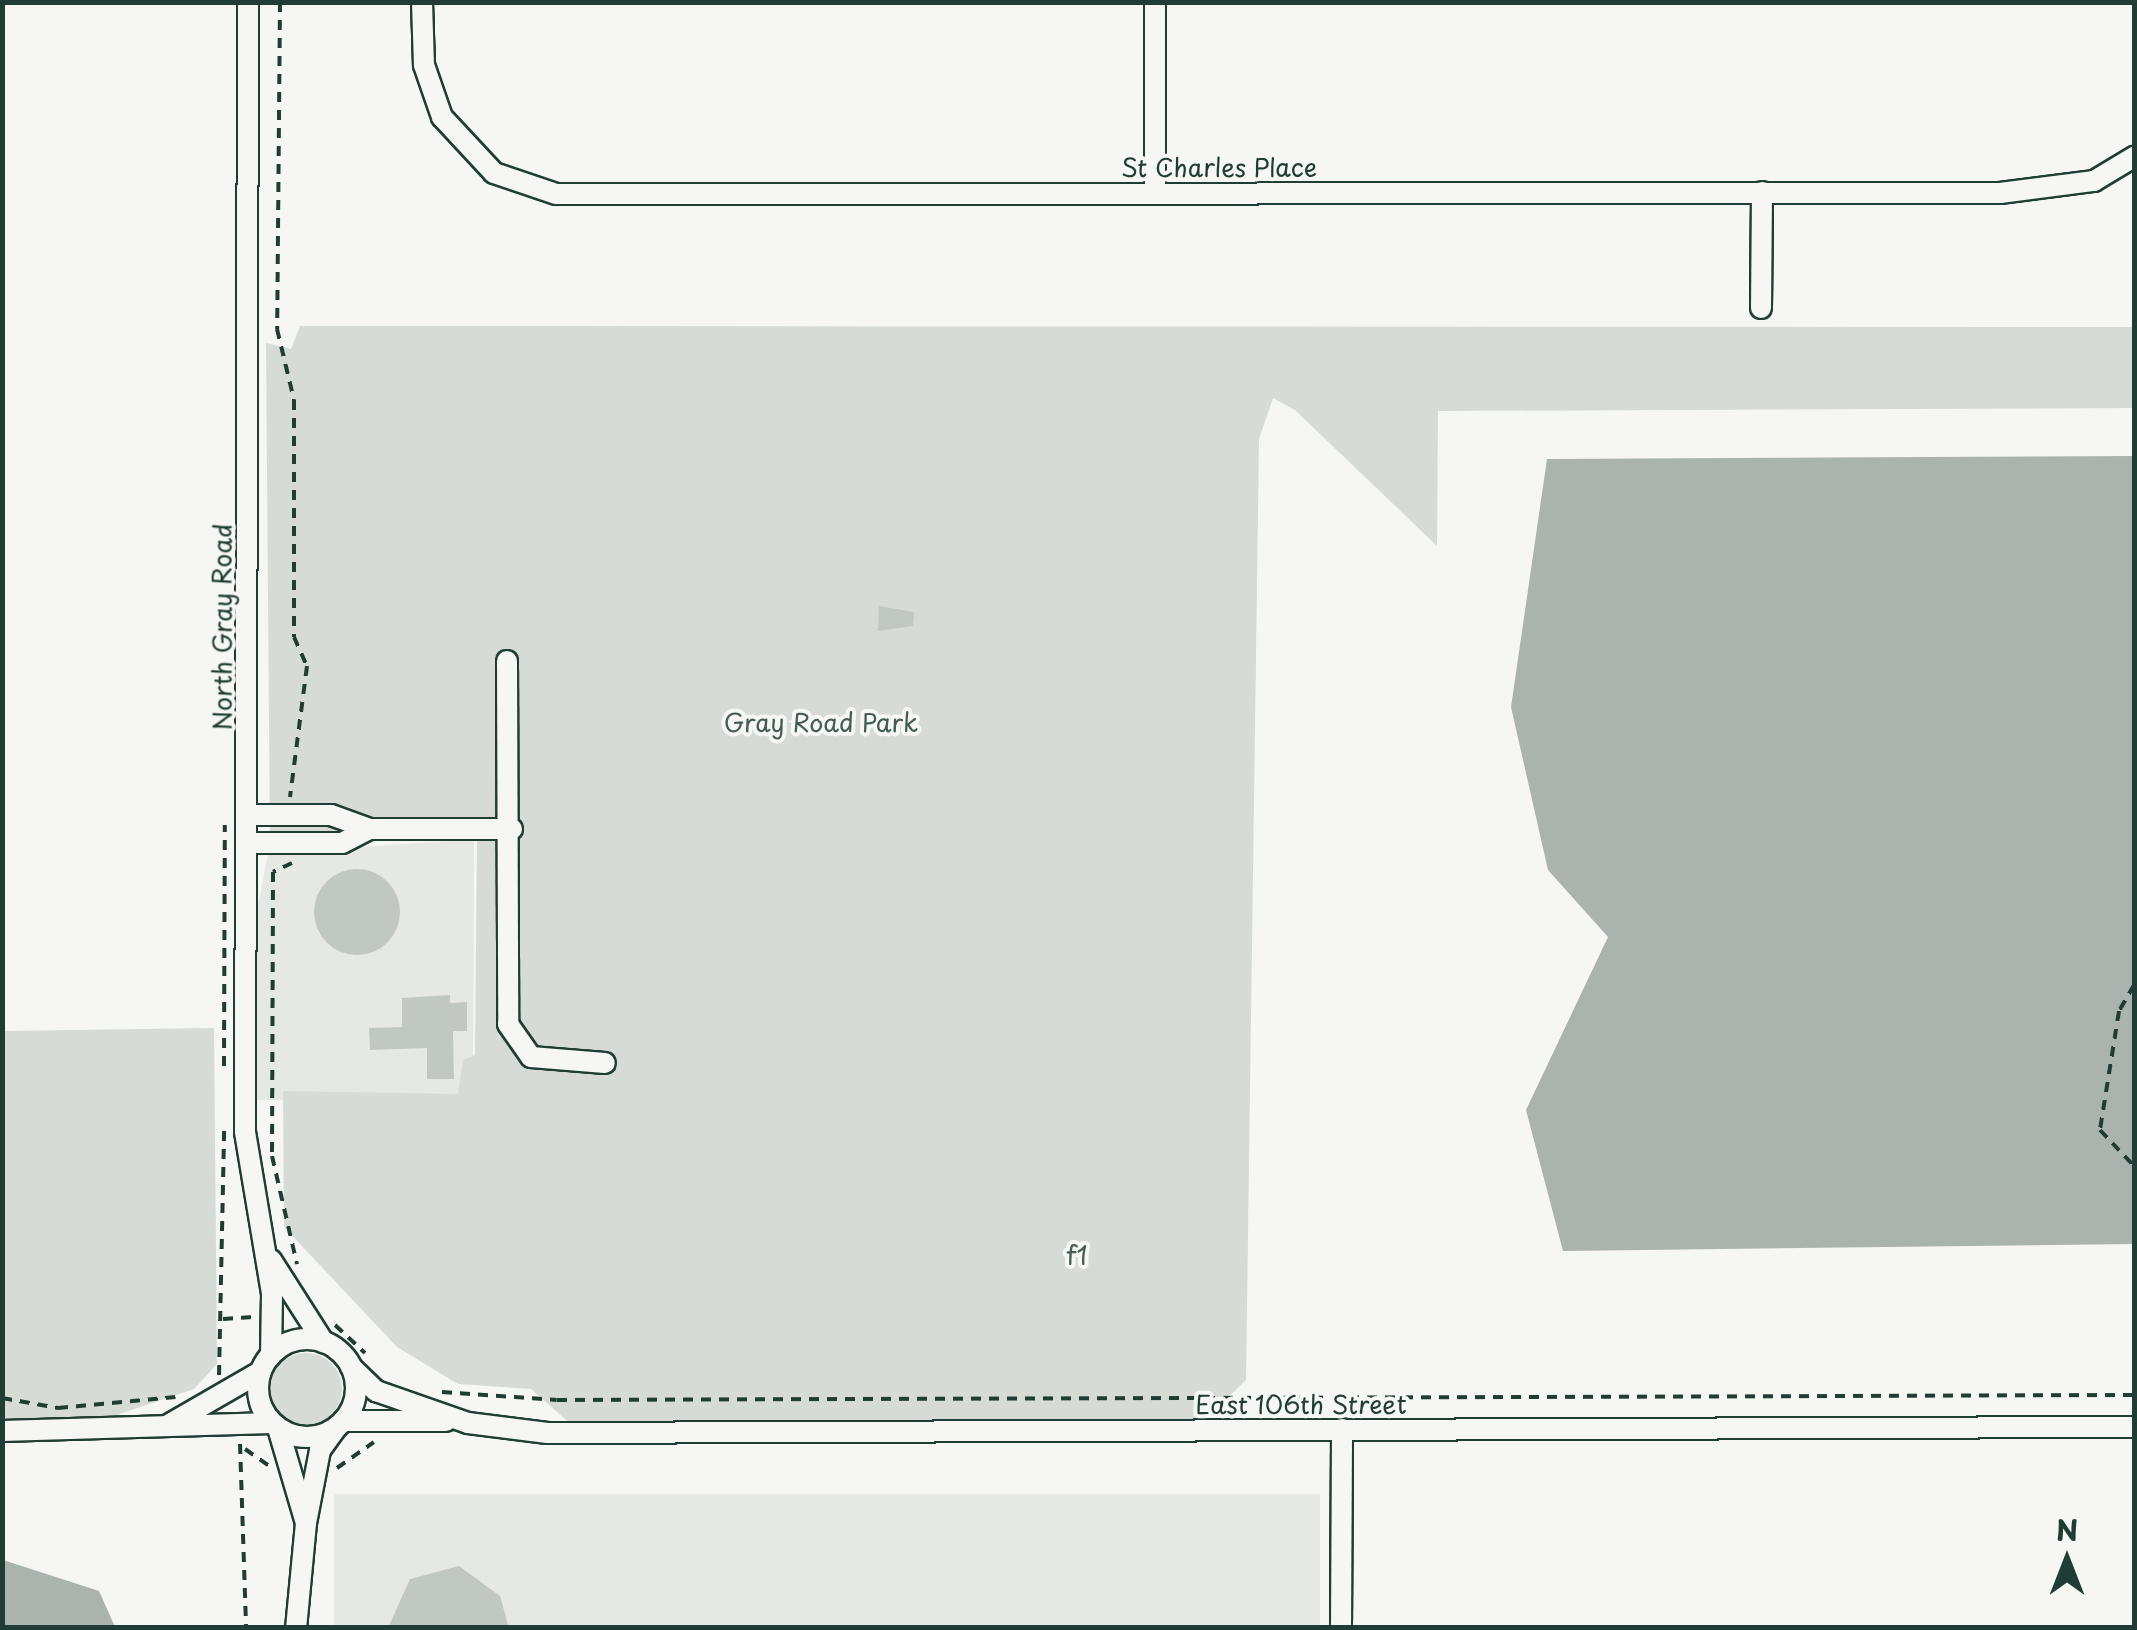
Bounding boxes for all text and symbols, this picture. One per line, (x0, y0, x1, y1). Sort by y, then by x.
street label: St Charles Place (1121, 152, 1317, 182)
street label: North Gray Road (207, 523, 237, 731)
park label: Gray Road Park (724, 707, 918, 737)
park label: f1 (1066, 1240, 1088, 1270)
street label: East 106th Street (1194, 1389, 1408, 1419)
text: N (2056, 1508, 2078, 1551)
north arrow (2017, 1510, 2117, 1610)

